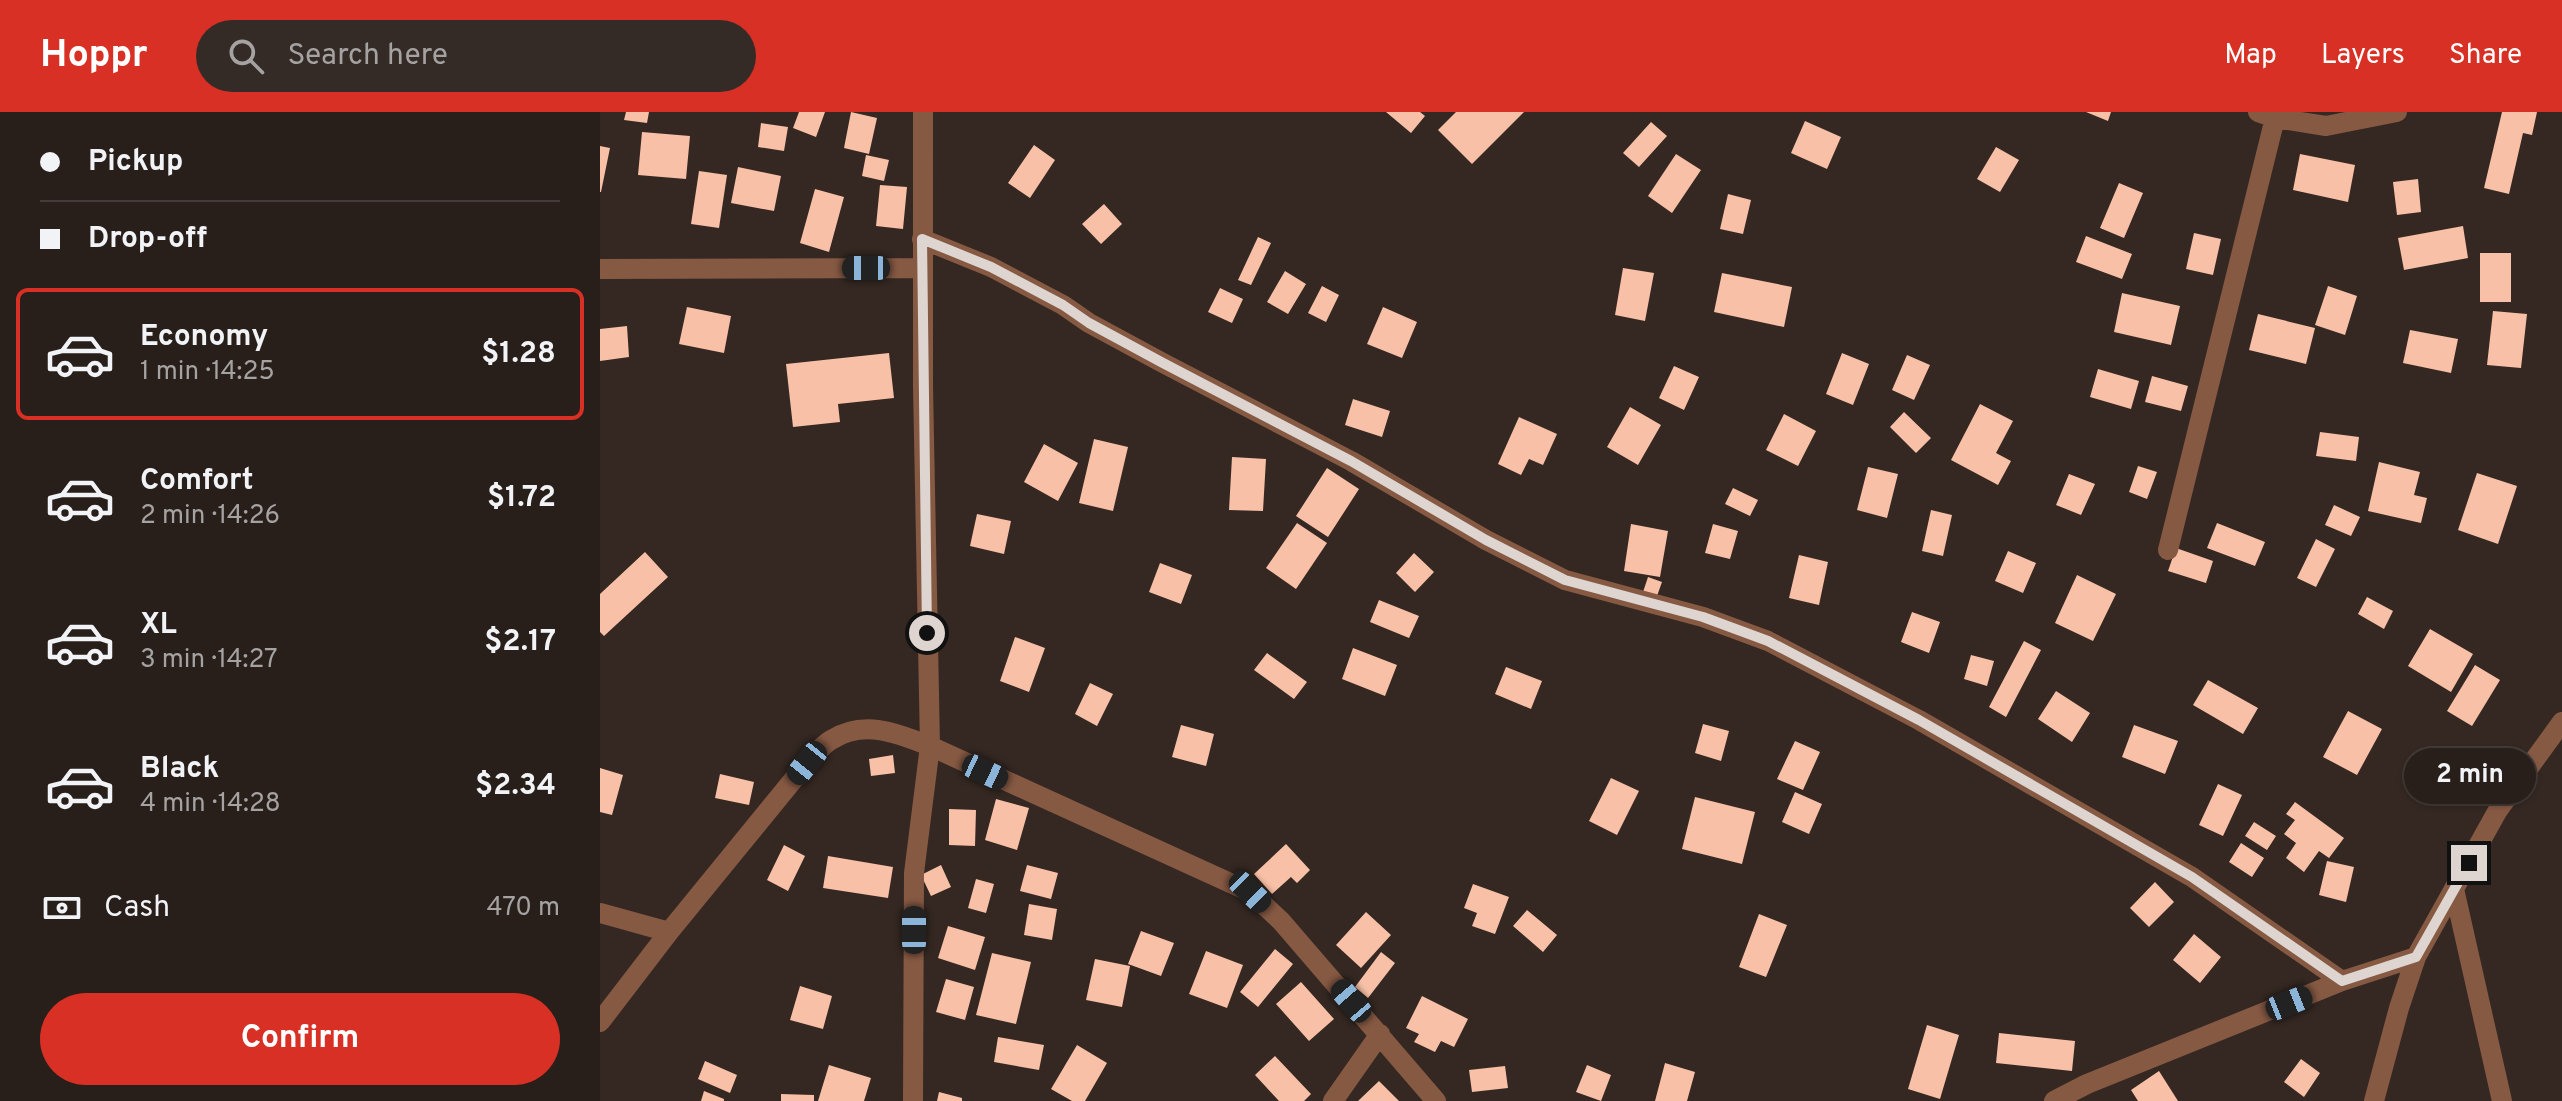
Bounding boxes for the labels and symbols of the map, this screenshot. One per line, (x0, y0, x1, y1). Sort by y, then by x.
car (842, 256, 890, 280)
route start (909, 615, 945, 651)
car (783, 737, 831, 789)
callout: 2 min (2403, 747, 2535, 803)
car (958, 751, 1012, 793)
route end (2451, 845, 2487, 881)
car (1224, 867, 1276, 917)
car (902, 906, 926, 954)
car (1326, 975, 1376, 1027)
car (2262, 983, 2316, 1023)

